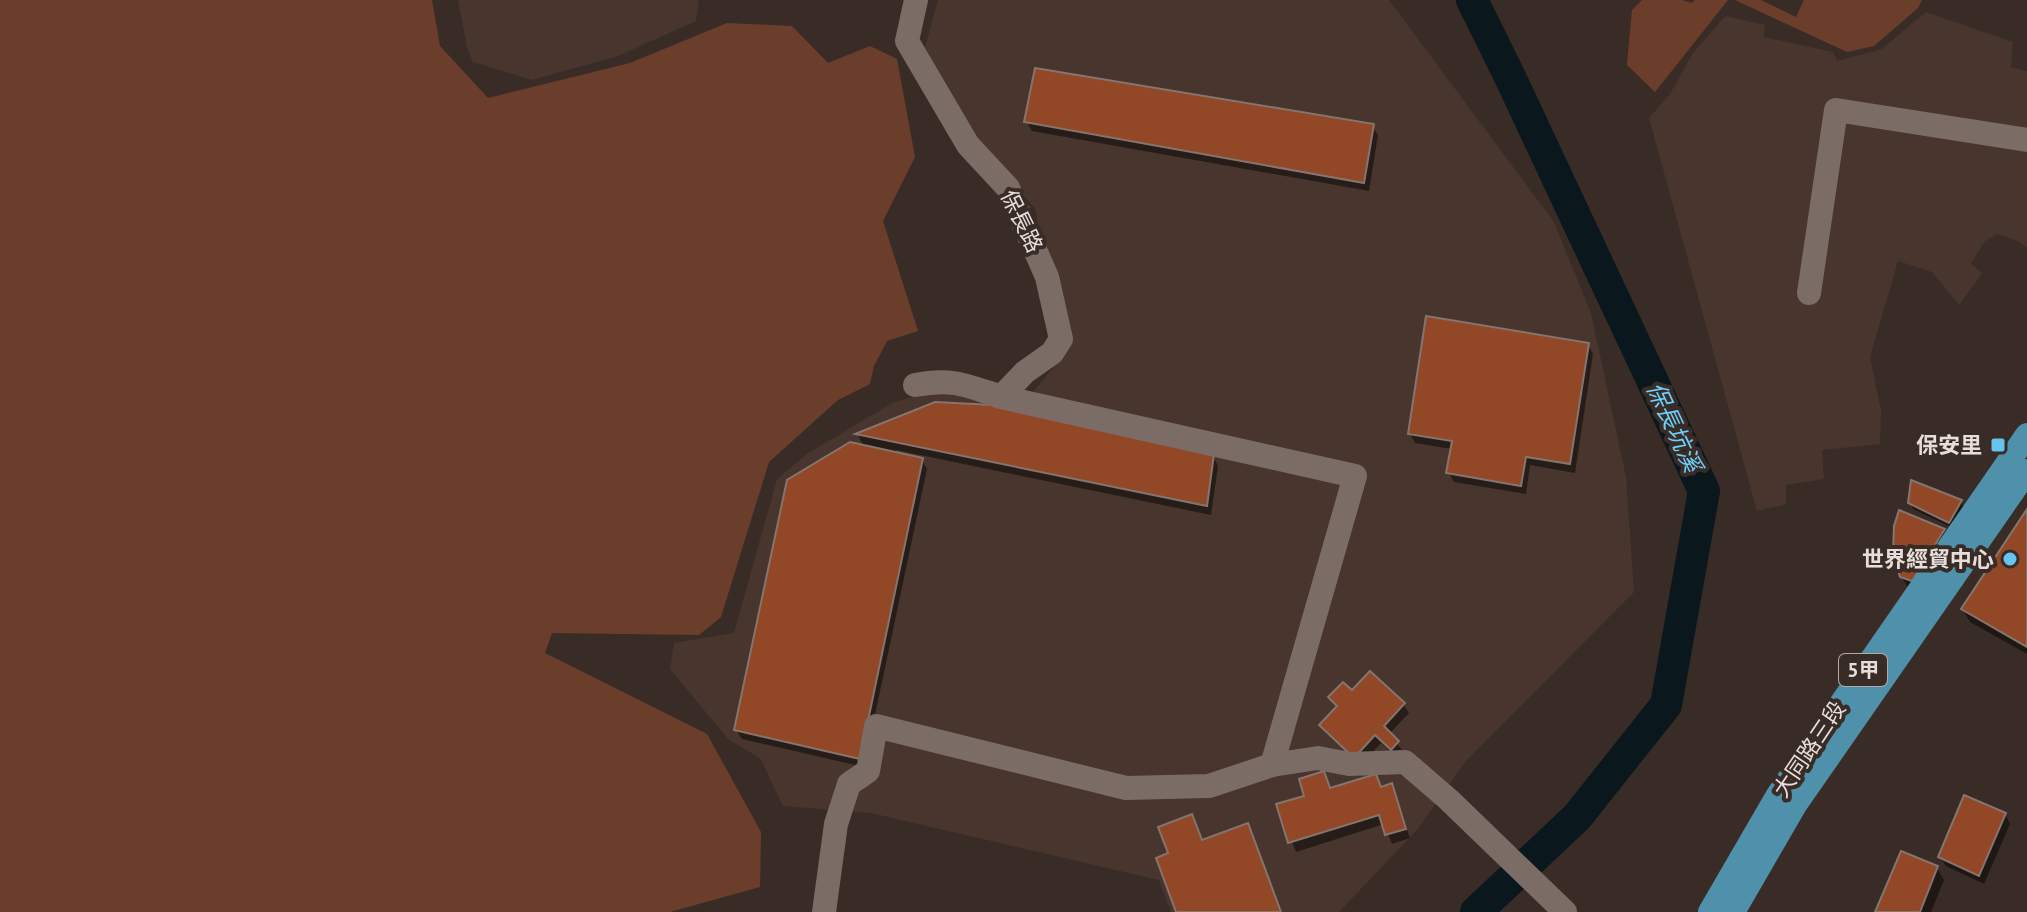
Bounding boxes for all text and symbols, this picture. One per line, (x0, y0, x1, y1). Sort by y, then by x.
street label: 保長路 (995, 185, 1049, 257)
water label: 保長坑溪 (1640, 377, 1710, 480)
place label: 保安里 (1916, 431, 1982, 459)
marker: 保安里 (1989, 436, 2007, 454)
place label: 世界經貿中心 (1862, 545, 1994, 573)
marker: 世界經貿中心 (2001, 550, 2019, 568)
road number: 5甲 (1839, 654, 1887, 686)
street label: 大同路三段 (1767, 696, 1851, 802)

